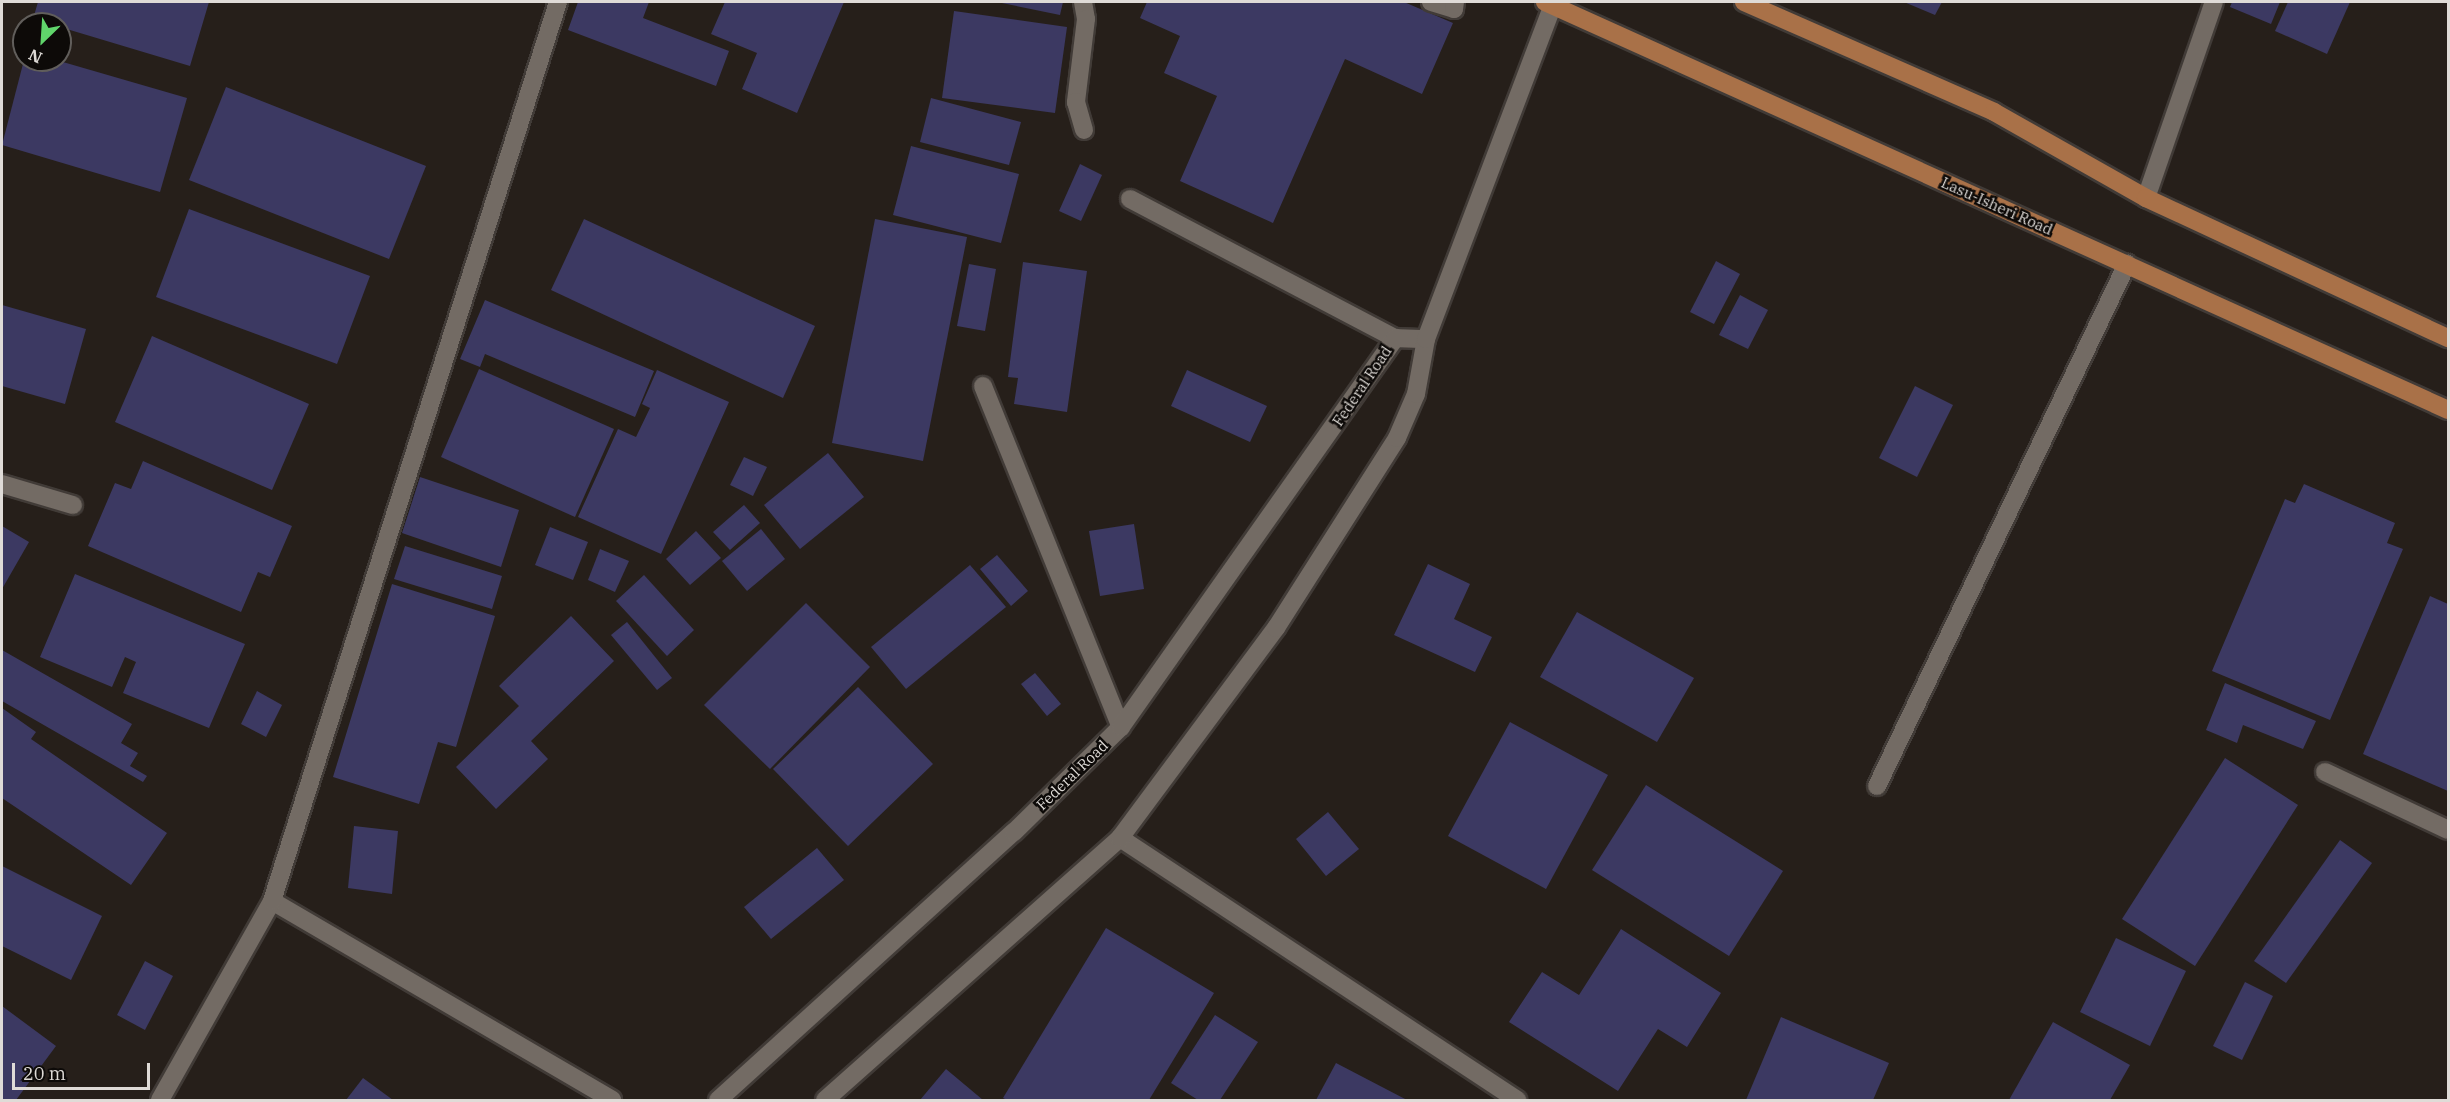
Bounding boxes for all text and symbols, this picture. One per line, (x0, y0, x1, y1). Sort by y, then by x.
north arrow (12, 12, 72, 72)
text: N (25, 45, 45, 68)
street label: Lasu-Isheri Road (1938, 173, 2056, 239)
street label: Federal Road (1329, 343, 1395, 429)
street label: Federal Road (1032, 736, 1112, 814)
scale bar (15, 1051, 153, 1089)
text: 20 m (23, 1062, 66, 1085)

